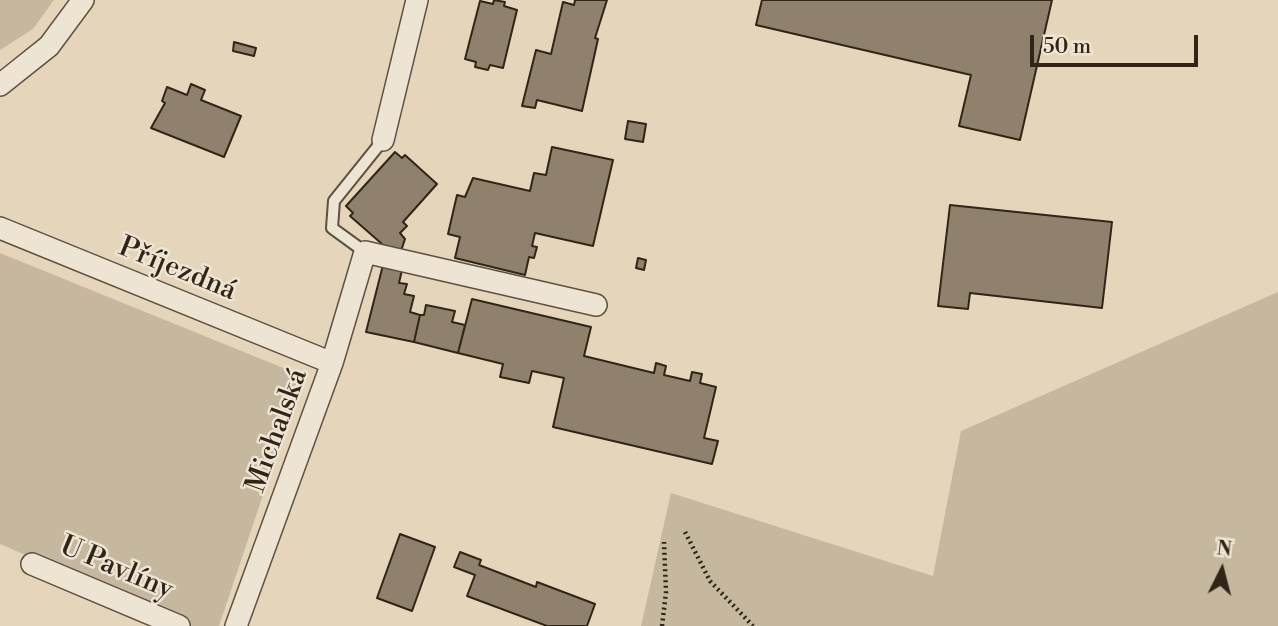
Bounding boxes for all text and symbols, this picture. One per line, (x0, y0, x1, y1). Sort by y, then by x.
scale bar (1033, 21, 1201, 65)
text: 50 m (1043, 34, 1091, 60)
street label: Příjezdná (113, 231, 241, 309)
street label: Michalská (240, 365, 316, 497)
street label: U Pavlíny (54, 530, 178, 608)
north arrow (1187, 535, 1257, 605)
text: N (1215, 536, 1233, 562)

